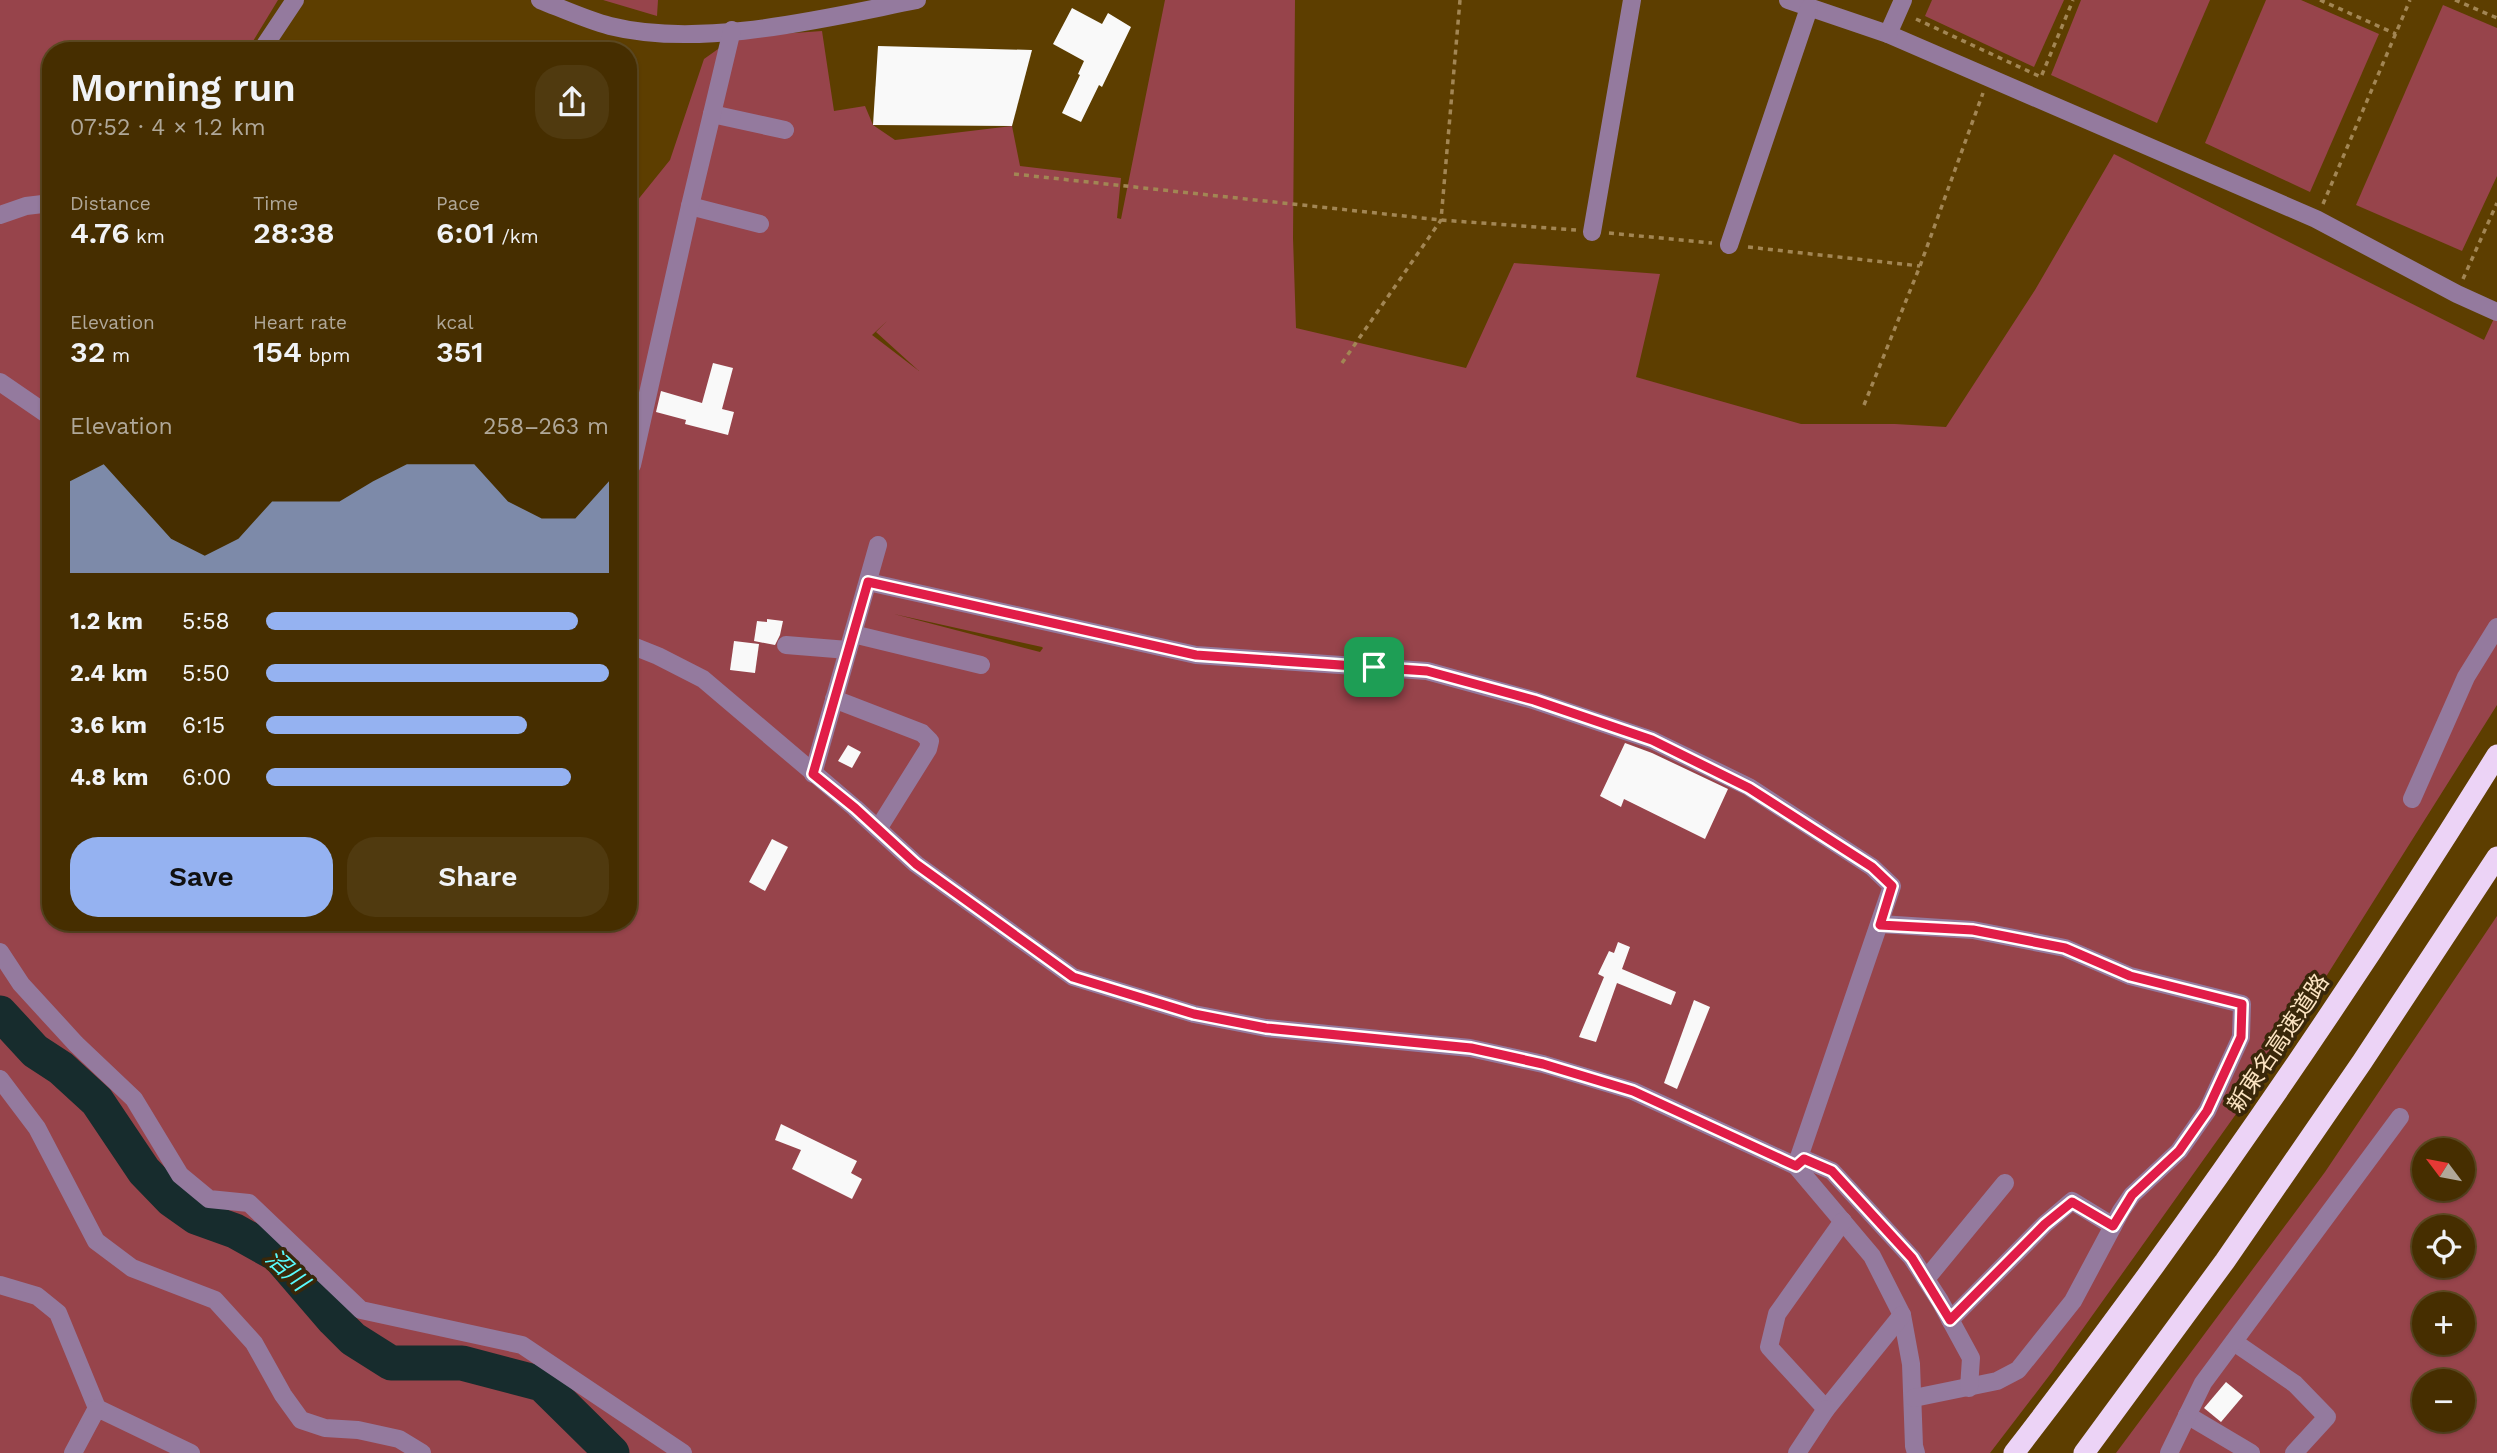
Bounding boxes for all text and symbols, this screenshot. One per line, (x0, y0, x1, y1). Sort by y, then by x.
button: share (535, 65, 609, 139)
text: Morning run (70, 66, 296, 110)
text: 07:52 · 4 × 1.2 km (70, 114, 266, 141)
text: Distance (70, 192, 151, 215)
text: Time (253, 192, 298, 215)
text: Pace (436, 192, 480, 215)
text: 4.76 (70, 215, 130, 250)
text: 28:38 (253, 215, 335, 250)
text: 6:01 (436, 215, 495, 250)
text: km (130, 225, 165, 248)
text: /km (495, 225, 539, 248)
text: Elevation (70, 311, 155, 334)
text: Heart rate (253, 311, 347, 334)
text: kcal (436, 311, 474, 334)
text: 32 (70, 334, 105, 369)
text: 154 (253, 334, 302, 369)
text: 351 (436, 334, 484, 369)
text: m (105, 344, 130, 367)
text: bpm (302, 344, 350, 367)
text: Elevation (70, 413, 173, 440)
text: 258–263 m (483, 413, 609, 440)
text: 1.2 km (70, 608, 143, 635)
text: 5:58 (182, 608, 230, 635)
pin (1344, 637, 1404, 697)
icon: arrive (1355, 648, 1393, 686)
text: 2.4 km (70, 660, 148, 687)
text: 5:50 (182, 660, 230, 687)
text: 3.6 km (70, 712, 147, 739)
text: 6:15 (182, 712, 225, 739)
text: 4.8 km (70, 764, 148, 791)
text: 6:00 (182, 764, 231, 791)
button: Save (70, 837, 333, 917)
button: Share (347, 837, 609, 917)
street label: 新東名高速道路 (2222, 969, 2335, 1118)
north arrow (2412, 1138, 2474, 1200)
map controls (2412, 1138, 2475, 1432)
button: locate (2412, 1215, 2475, 1278)
water label: 沼川 (260, 1243, 316, 1299)
button: + (2412, 1292, 2475, 1355)
button: − (2412, 1369, 2475, 1432)

